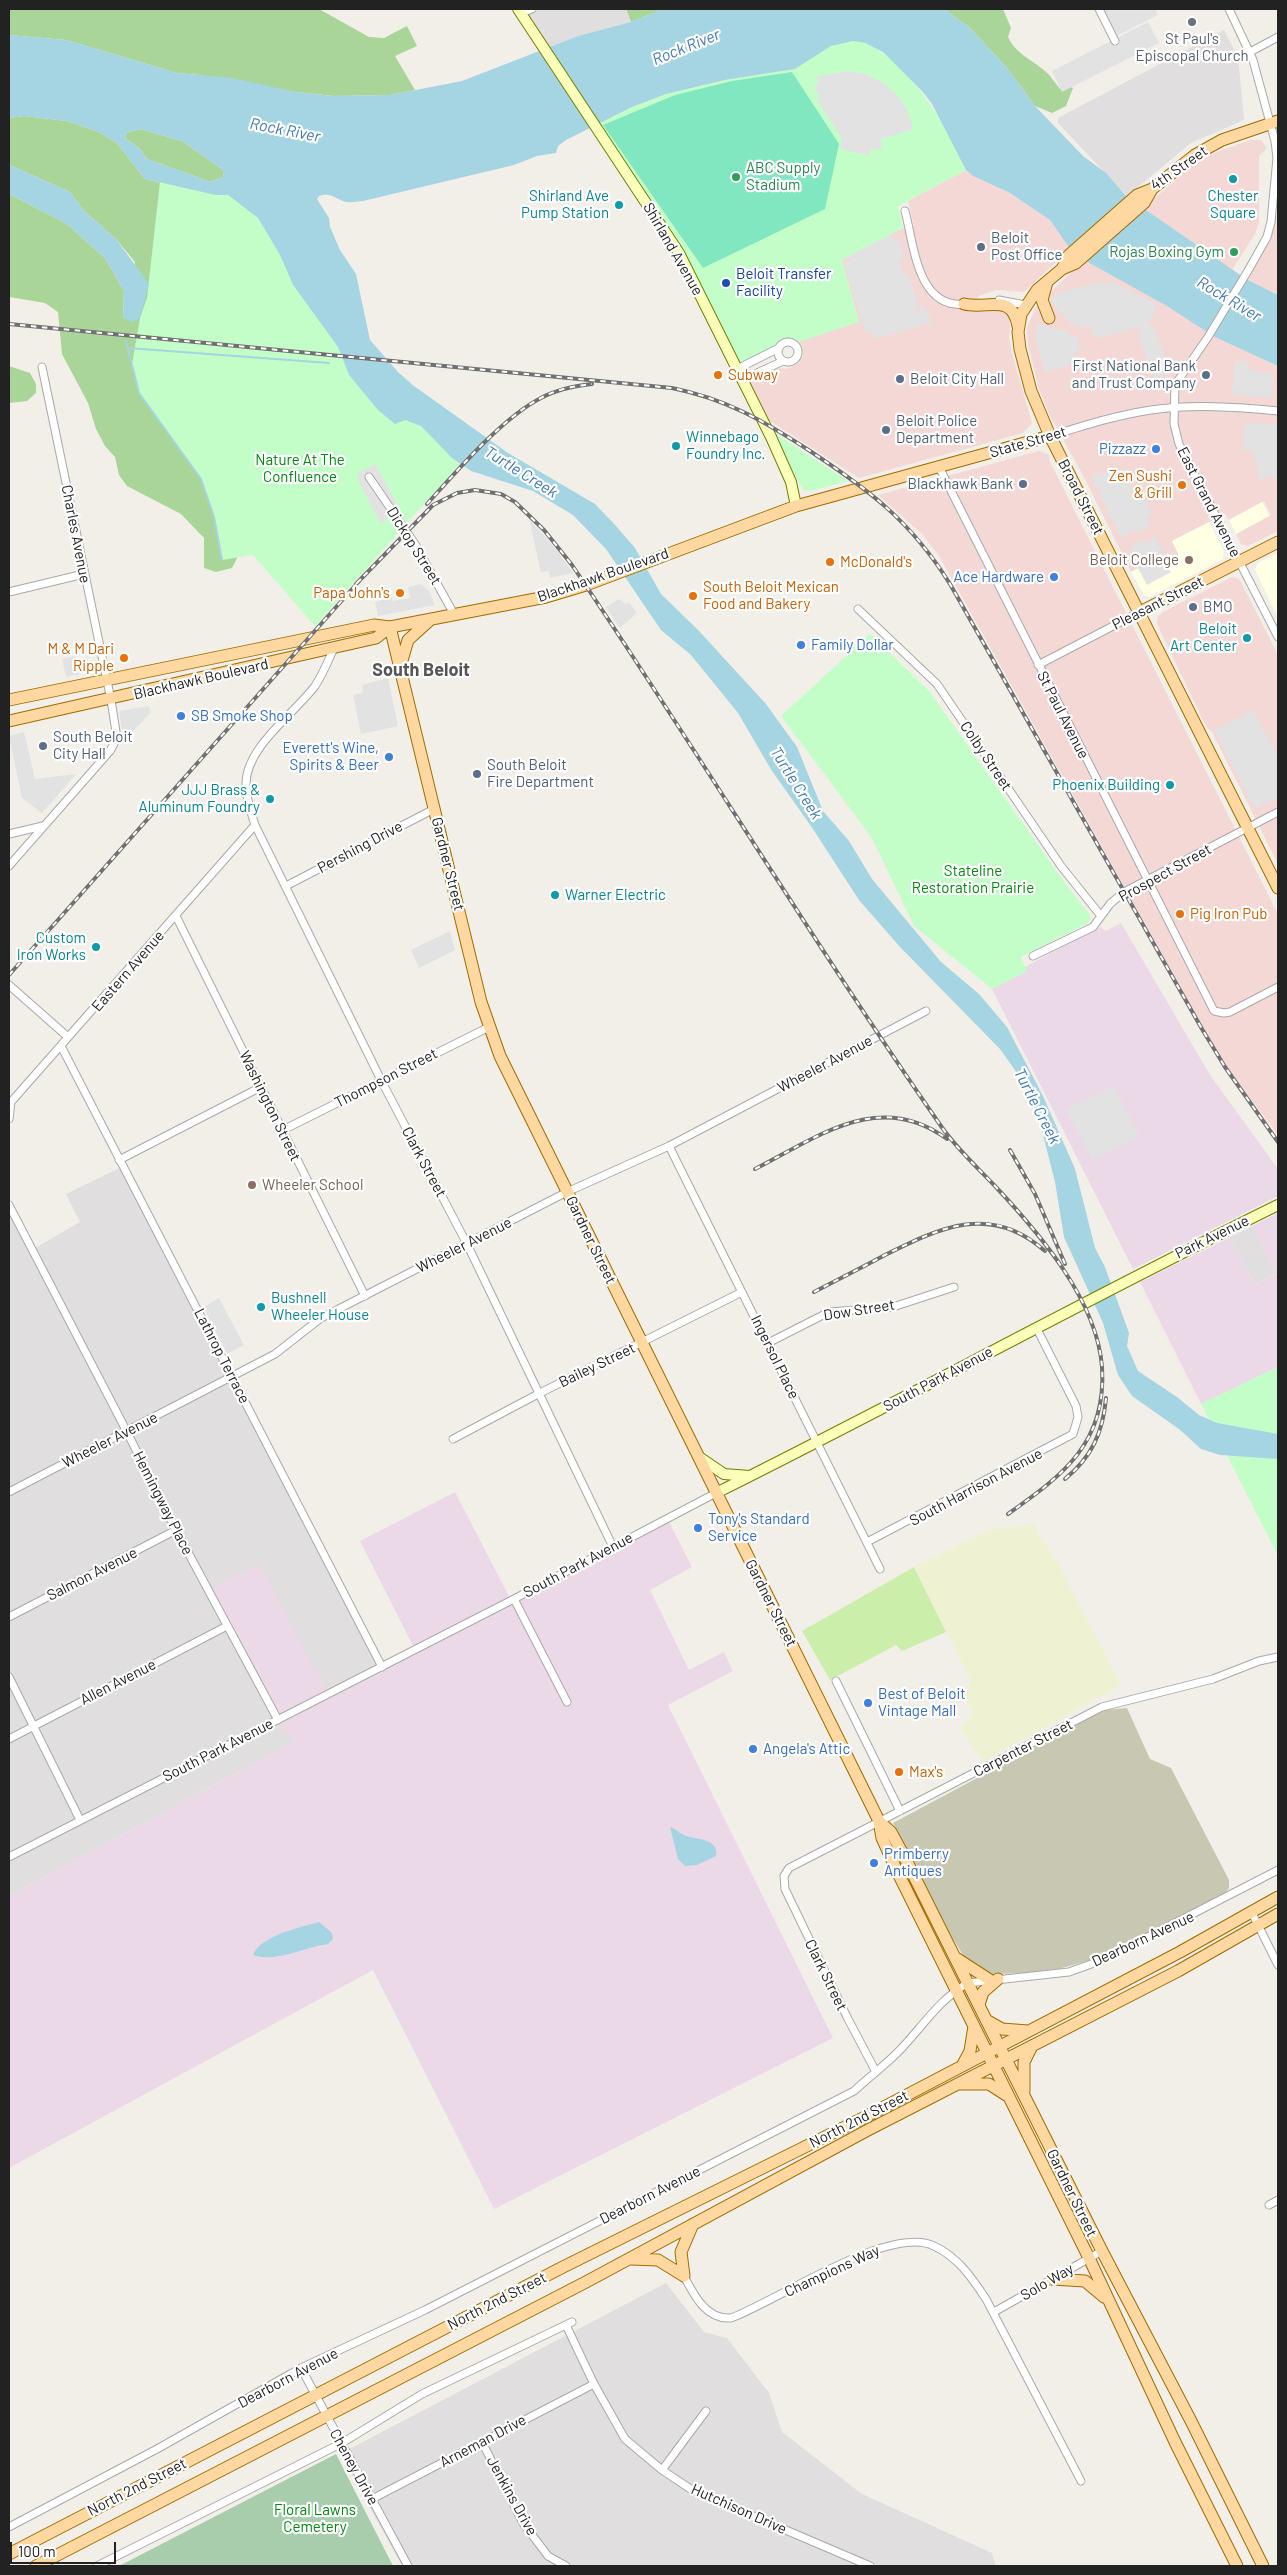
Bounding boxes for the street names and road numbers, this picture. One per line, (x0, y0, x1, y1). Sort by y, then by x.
street label: 4th Street (1147, 142, 1211, 194)
street label: Shirland Avenue (639, 199, 707, 299)
street label: State Street (988, 422, 1068, 462)
street label: East Grand Avenue (1173, 444, 1245, 560)
street label: Broad Street (1054, 456, 1108, 538)
street label: Charles Avenue (58, 483, 94, 585)
street label: Dickop Street (383, 504, 445, 588)
street label: Blackhawk Boulevard (535, 544, 671, 606)
street label: Pleasant Street (1109, 572, 1207, 634)
street label: Blackhawk Boulevard (132, 655, 270, 703)
street label: St Paul Avenue (1033, 668, 1093, 762)
street label: Colby Street (956, 718, 1016, 794)
street label: Gardner Street (428, 815, 468, 913)
street label: Pershing Drive (314, 817, 406, 877)
street label: Prospect Street (1116, 840, 1214, 906)
street label: Eastern Avenue (88, 927, 168, 1015)
street label: Wheeler Avenue (775, 1031, 875, 1097)
street label: Thompson Street (332, 1044, 440, 1112)
street label: Washington Street (235, 1048, 305, 1164)
street label: Clark Street (398, 1124, 450, 1200)
street label: Gardner Street (562, 1193, 620, 1287)
street label: Park Avenue (1172, 1211, 1252, 1263)
street label: Wheeler Avenue (413, 1213, 515, 1277)
street label: Dow Street (822, 1295, 896, 1325)
street label: Lathrop Terrace (190, 1305, 254, 1407)
street label: Ingersol Place (747, 1312, 803, 1402)
street label: Bailey Street (556, 1339, 638, 1391)
street label: South Park Avenue (880, 1342, 996, 1416)
street label: Wheeler Avenue (59, 1408, 161, 1472)
street label: South Harrison Avenue (906, 1444, 1046, 1530)
street label: Hemingway Place (129, 1448, 197, 1558)
street label: South Park Avenue (520, 1528, 636, 1602)
street label: Salmon Avenue (44, 1543, 140, 1605)
street label: Gardner Street (741, 1556, 801, 1650)
street label: Allen Avenue (77, 1655, 159, 1709)
street label: South Park Avenue (160, 1714, 276, 1786)
street label: Carpenter Street (970, 1715, 1076, 1781)
street label: Dearborn Avenue (1089, 1907, 1197, 1971)
street label: Clark Street (801, 1936, 851, 2014)
street label: North 2nd Street (806, 2086, 912, 2152)
street label: Gardner Street (1043, 2146, 1101, 2240)
street label: Dearborn Avenue (597, 2162, 703, 2228)
street label: Champions Way (782, 2241, 882, 2301)
street label: Solo Way (1017, 2260, 1077, 2304)
street label: North 2nd Street (444, 2268, 550, 2334)
street label: Dearborn Avenue (235, 2344, 341, 2412)
street label: Arneman Drive (437, 2411, 529, 2471)
street label: Cheney Drive (326, 2426, 382, 2508)
street label: Jenkins Drive (483, 2453, 541, 2539)
street label: North 2nd Street (84, 2454, 190, 2520)
street label: Hutchison Drive (688, 2480, 790, 2538)

